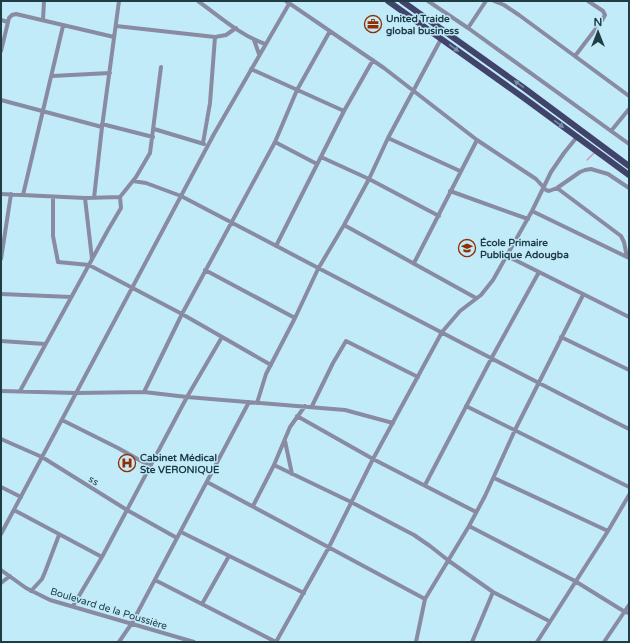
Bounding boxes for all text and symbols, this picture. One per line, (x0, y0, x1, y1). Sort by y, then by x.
north arrow (578, 12, 618, 52)
place label: United Traide global business (386, 13, 459, 37)
office icon: United Traide global business (363, 14, 383, 34)
text: N (594, 16, 602, 29)
one-way arrow (449, 44, 459, 52)
one-way arrow (513, 80, 524, 88)
one-way arrow (554, 120, 565, 128)
place label: École Primaire Publique Adougba (480, 237, 569, 261)
school or university icon: École Primaire Publique Adougba (457, 238, 477, 258)
place label: Cabinet Médical Ste VERONIQUE (140, 452, 220, 476)
hospital icon: Cabinet Médical Ste VERONIQUE (117, 453, 137, 473)
street label: ss (86, 473, 101, 489)
street label: Boulevard de la Poussière (49, 585, 169, 633)

